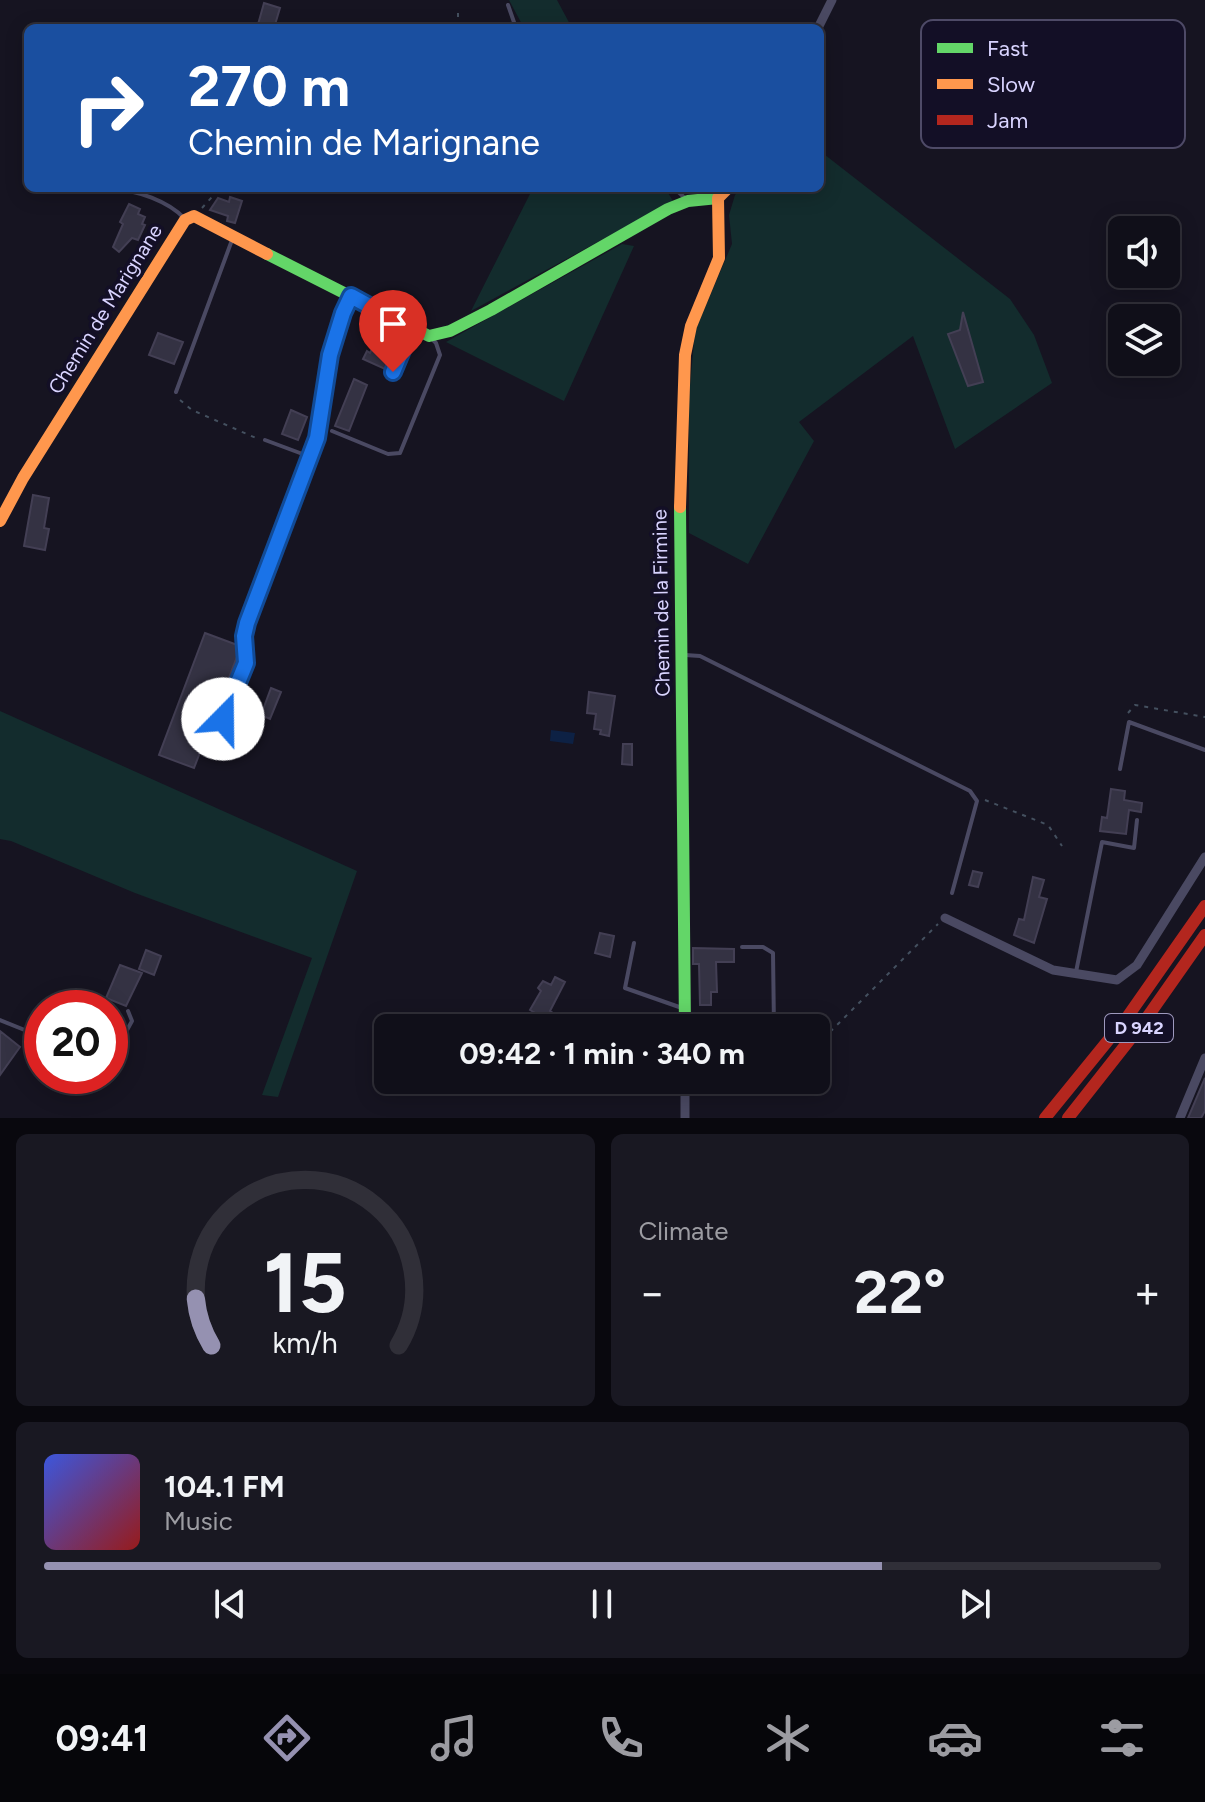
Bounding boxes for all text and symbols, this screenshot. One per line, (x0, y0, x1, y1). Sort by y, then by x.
legend (921, 20, 1185, 148)
text: Fast (987, 35, 1029, 62)
text: 270 m (188, 53, 350, 120)
icon: right (56, 56, 160, 160)
text: Slow (987, 71, 1036, 98)
text: Jam (987, 107, 1028, 134)
text: Chemin de Marignane (188, 121, 540, 164)
map controls (1108, 216, 1180, 376)
button: sound (1108, 216, 1180, 288)
street label: Chemin de Marignane (43, 220, 167, 398)
pin (359, 290, 427, 372)
icon: arrive (371, 302, 415, 346)
button: layers (1108, 304, 1180, 376)
street label: Chemin de la Firmine (647, 509, 675, 697)
position arrow (181, 677, 265, 761)
speed limit sign: 20 (24, 990, 128, 1094)
road number: D 942 (1105, 1014, 1173, 1042)
text: 09:42 · 1 min · 340 m (459, 1035, 745, 1072)
text: Climate (639, 1215, 728, 1247)
text: 15 (264, 1233, 347, 1333)
text: 22° (854, 1256, 946, 1328)
text: − (639, 1266, 666, 1319)
text: + (1134, 1266, 1161, 1319)
text: km/h (273, 1326, 338, 1360)
text: 104.1 FM (164, 1468, 285, 1505)
text: Music (164, 1505, 233, 1537)
icon: previous (208, 1582, 252, 1626)
icon: pause (580, 1582, 624, 1626)
icon: next (953, 1582, 997, 1626)
icon: directions (259, 1710, 315, 1766)
icon: music (426, 1710, 482, 1766)
icon: phone (593, 1710, 649, 1766)
icon: climate (760, 1710, 816, 1766)
icon: car (927, 1710, 983, 1766)
icon: filters (1094, 1710, 1150, 1766)
text: 09:41 (55, 1717, 148, 1760)

